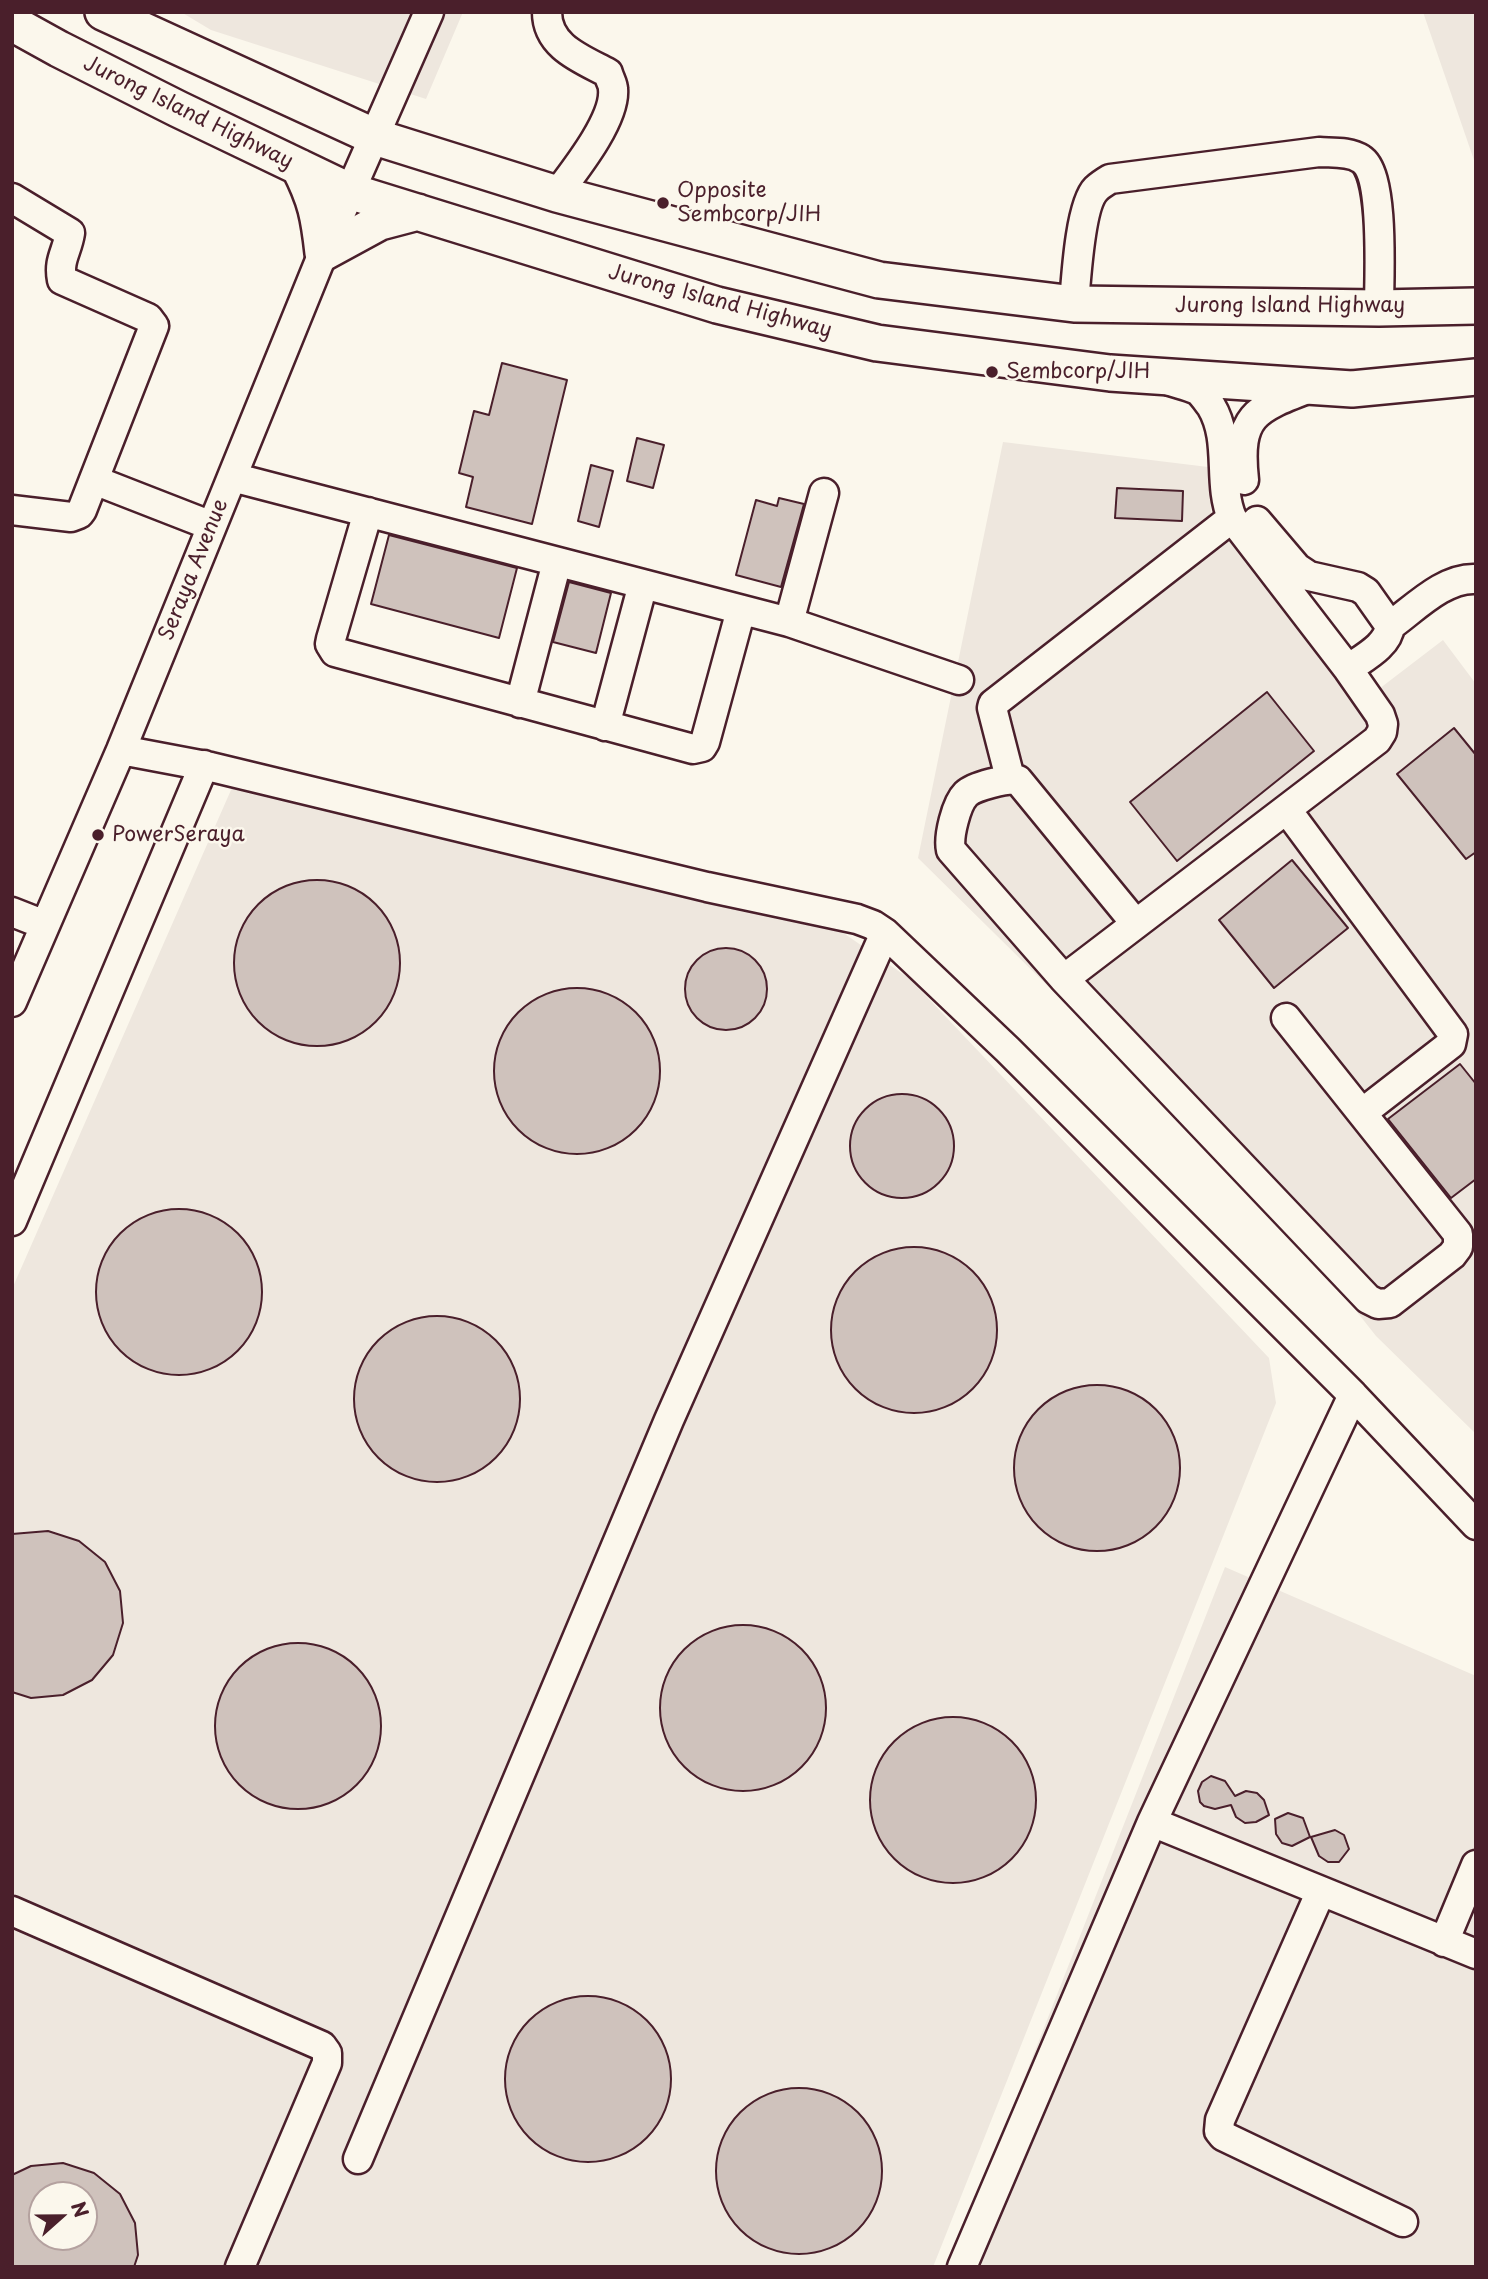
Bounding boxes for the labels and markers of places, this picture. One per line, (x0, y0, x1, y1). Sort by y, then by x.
place label: Opposite Sembcorp/JIH (677, 178, 821, 228)
marker: Opposite Sembcorp/JIH (655, 195, 671, 211)
place label: Sembcorp/JIH (1006, 359, 1150, 385)
marker: Sembcorp/JIH (984, 364, 1000, 380)
place label: PowerSeraya (112, 822, 245, 848)
marker: PowerSeraya (90, 827, 106, 843)

